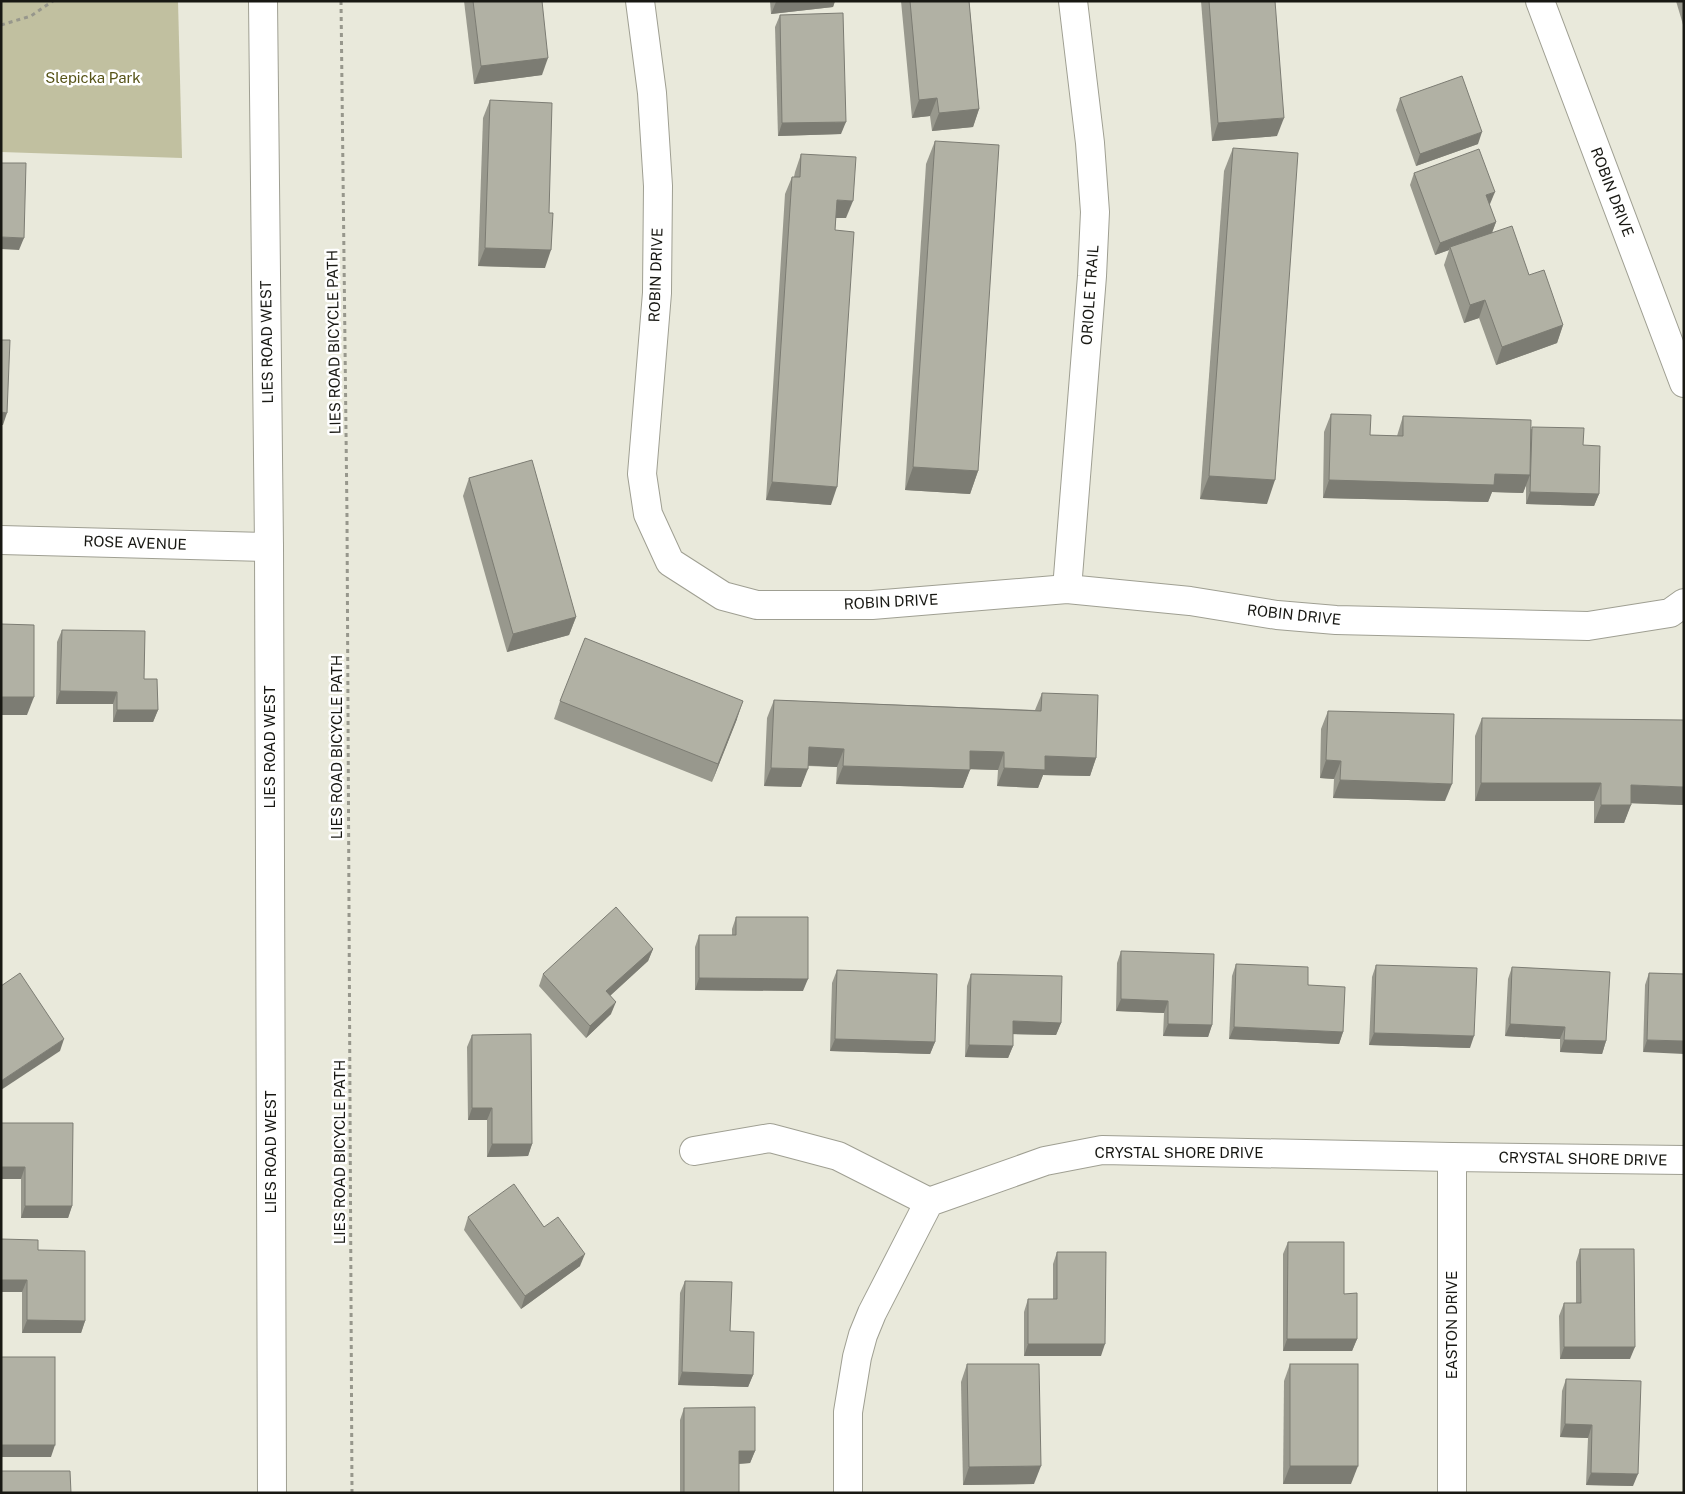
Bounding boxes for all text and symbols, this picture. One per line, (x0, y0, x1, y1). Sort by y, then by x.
park label: Slepicka Park (45, 69, 141, 86)
street label: ROBIN DRIVE (1588, 145, 1637, 239)
street label: ROBIN DRIVE (645, 227, 666, 323)
street label: ORIOLE TRAIL (1078, 244, 1101, 346)
street label: LIES ROAD BICYCLE PATH (323, 250, 344, 434)
street label: LIES ROAD WEST (257, 280, 276, 404)
street label: ROSE AVENUE (83, 532, 187, 553)
street label: ROBIN DRIVE (843, 591, 939, 612)
street label: ROBIN DRIVE (1246, 601, 1342, 628)
street label: LIES ROAD BICYCLE PATH (328, 655, 345, 839)
street label: LIES ROAD WEST (261, 685, 278, 809)
street label: LIES ROAD BICYCLE PATH (331, 1060, 348, 1244)
street label: LIES ROAD WEST (262, 1090, 279, 1214)
street label: CRYSTAL SHORE DRIVE (1095, 1144, 1263, 1161)
street label: CRYSTAL SHORE DRIVE (1498, 1149, 1668, 1168)
street label: EASTON DRIVE (1443, 1271, 1460, 1379)

